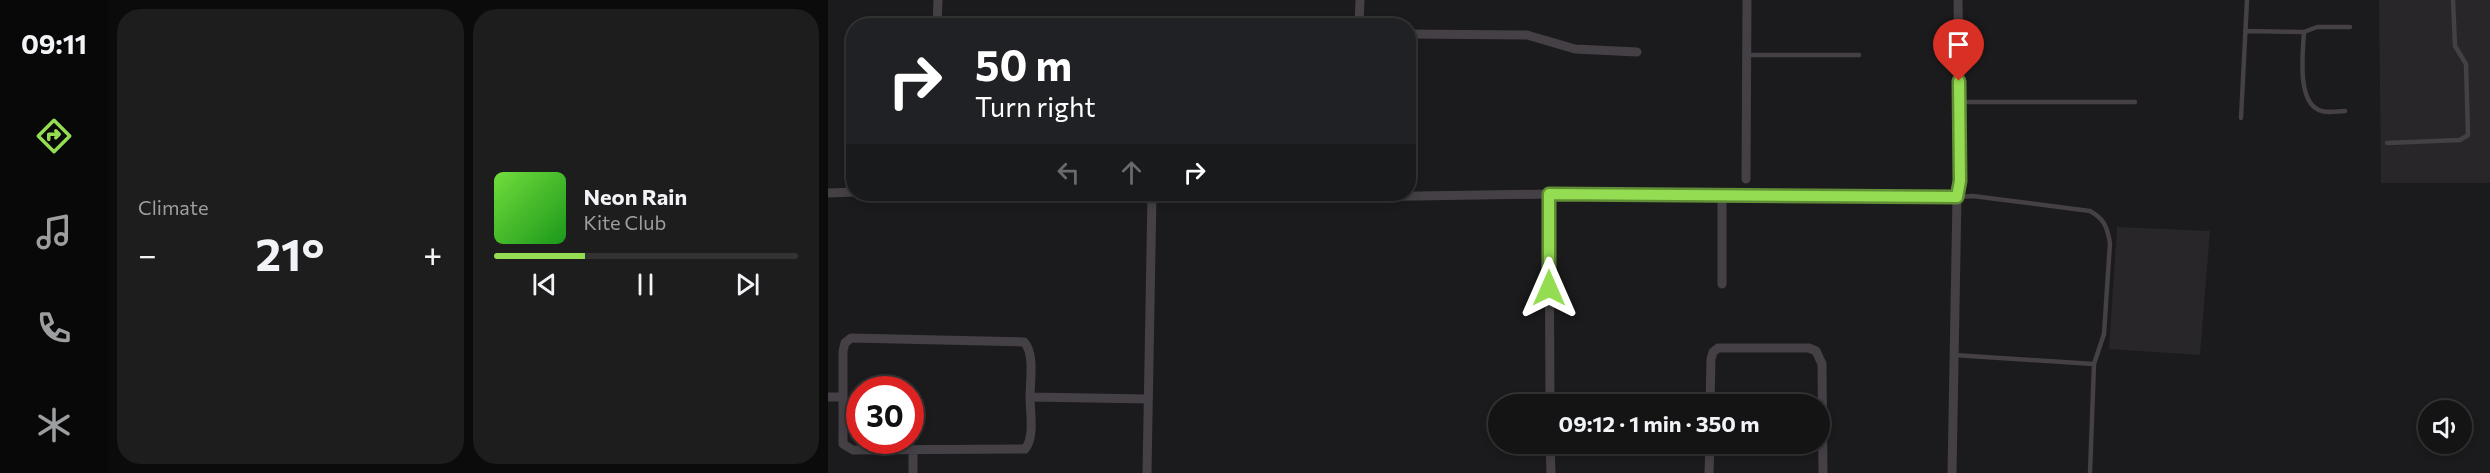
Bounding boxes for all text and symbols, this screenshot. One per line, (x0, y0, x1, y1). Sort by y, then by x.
pin (1933, 19, 1984, 81)
text: 09:11 (21, 27, 87, 60)
icon: arrive (1942, 28, 1975, 61)
text: 50 m (975, 38, 1072, 90)
icon: right (876, 42, 954, 120)
text: Turn right (975, 90, 1095, 123)
icon: directions (33, 115, 75, 157)
icon: left (1052, 156, 1085, 189)
icon: ahead (1115, 156, 1148, 189)
icon: right (1178, 156, 1211, 189)
text: Neon Rain (584, 183, 687, 210)
text: Climate (138, 195, 208, 219)
text: Kite Club (584, 210, 666, 234)
icon: music (33, 211, 75, 253)
text: 21° (255, 225, 324, 280)
text: − (138, 233, 157, 274)
text: + (423, 233, 443, 274)
position arrow (1517, 256, 1581, 320)
icon: previous (528, 268, 561, 301)
icon: pause (629, 268, 662, 301)
icon: next (731, 268, 764, 301)
icon: phone (33, 307, 75, 349)
speed limit sign: 30 (846, 376, 924, 454)
map controls (2418, 400, 2472, 454)
button: sound (2418, 400, 2472, 454)
icon: climate (33, 404, 75, 446)
text: 09:12 · 1 min · 350 m (1559, 410, 1759, 437)

